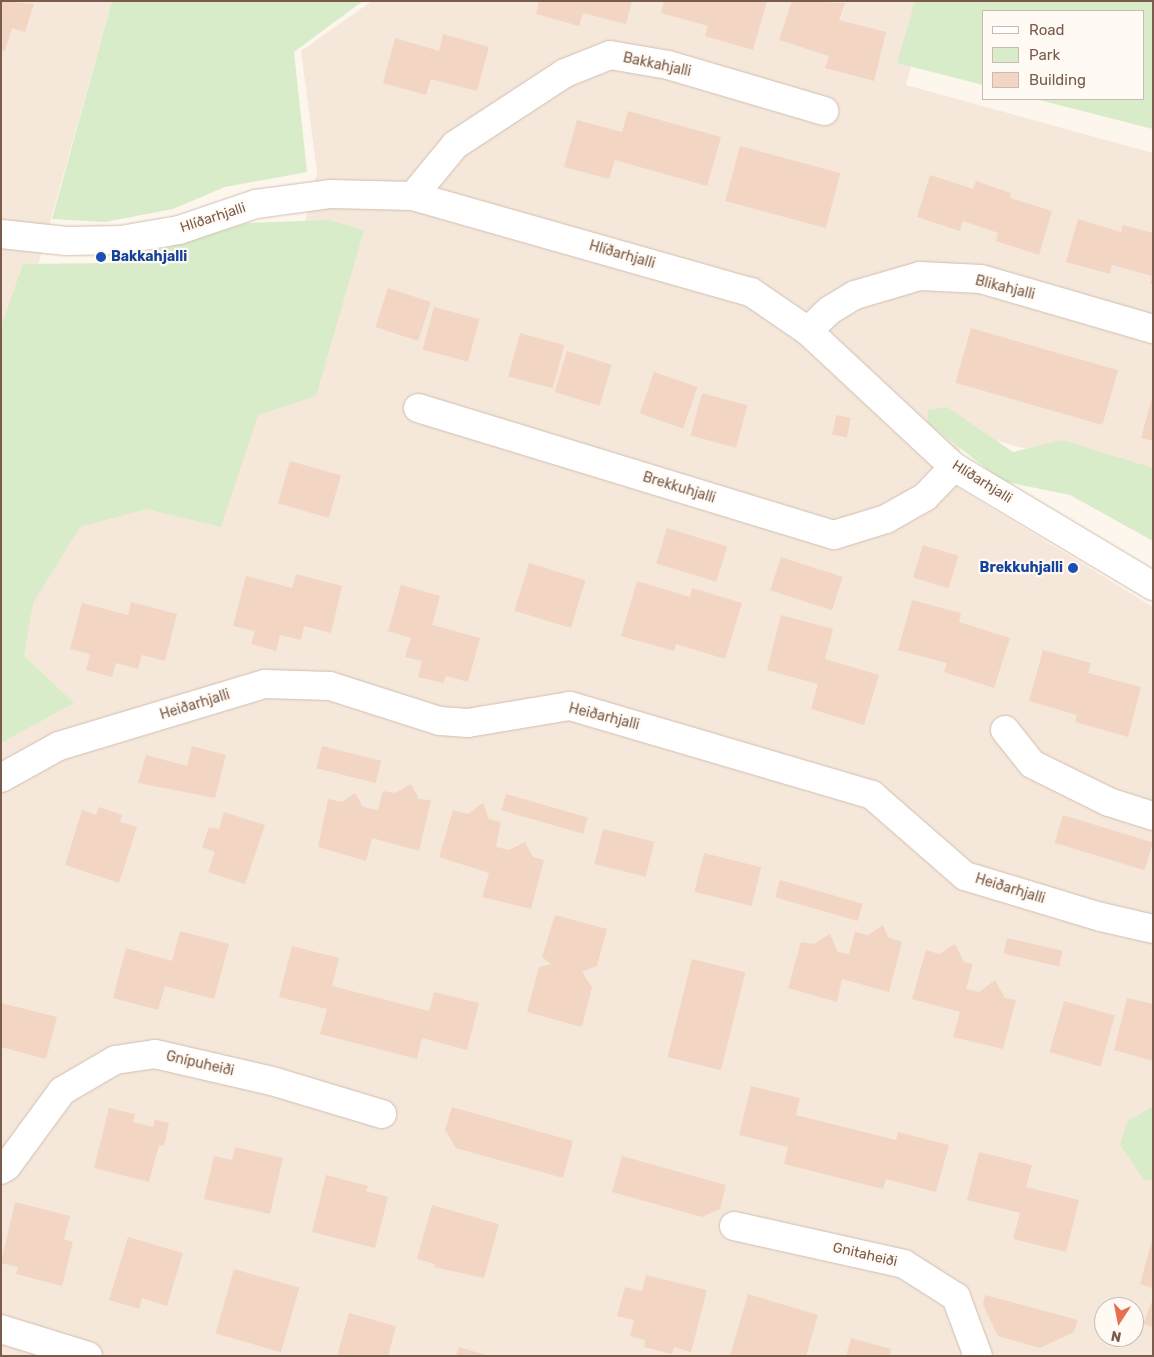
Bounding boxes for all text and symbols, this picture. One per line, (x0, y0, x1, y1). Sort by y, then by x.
legend (982, 10, 1144, 100)
text: Road (1029, 21, 1065, 39)
text: Park (1029, 46, 1060, 64)
street label: Bakkahjalli (621, 50, 693, 80)
text: Building (1029, 71, 1086, 89)
street label: Hlíðarhjalli (178, 200, 248, 236)
street label: Hlíðarhjalli (587, 238, 657, 272)
place label: Bakkahjalli (111, 249, 187, 265)
marker: Bakkahjalli (95, 251, 107, 263)
street label: Blikahjalli (973, 272, 1037, 304)
street label: Hlíðarhjalli (949, 457, 1015, 507)
street label: Brekkuhjalli (641, 469, 717, 507)
place label: Brekkuhjalli (980, 560, 1063, 576)
marker: Brekkuhjalli (1067, 562, 1079, 574)
street label: Heiðarhjalli (158, 686, 232, 724)
street label: Heiðarhjalli (567, 700, 641, 734)
street label: Heiðarhjalli (973, 870, 1047, 908)
street label: Gnípuheiði (164, 1048, 236, 1080)
street label: Gnitaheiði (831, 1239, 899, 1271)
north arrow (1094, 1297, 1144, 1347)
text: N (1110, 1327, 1123, 1346)

